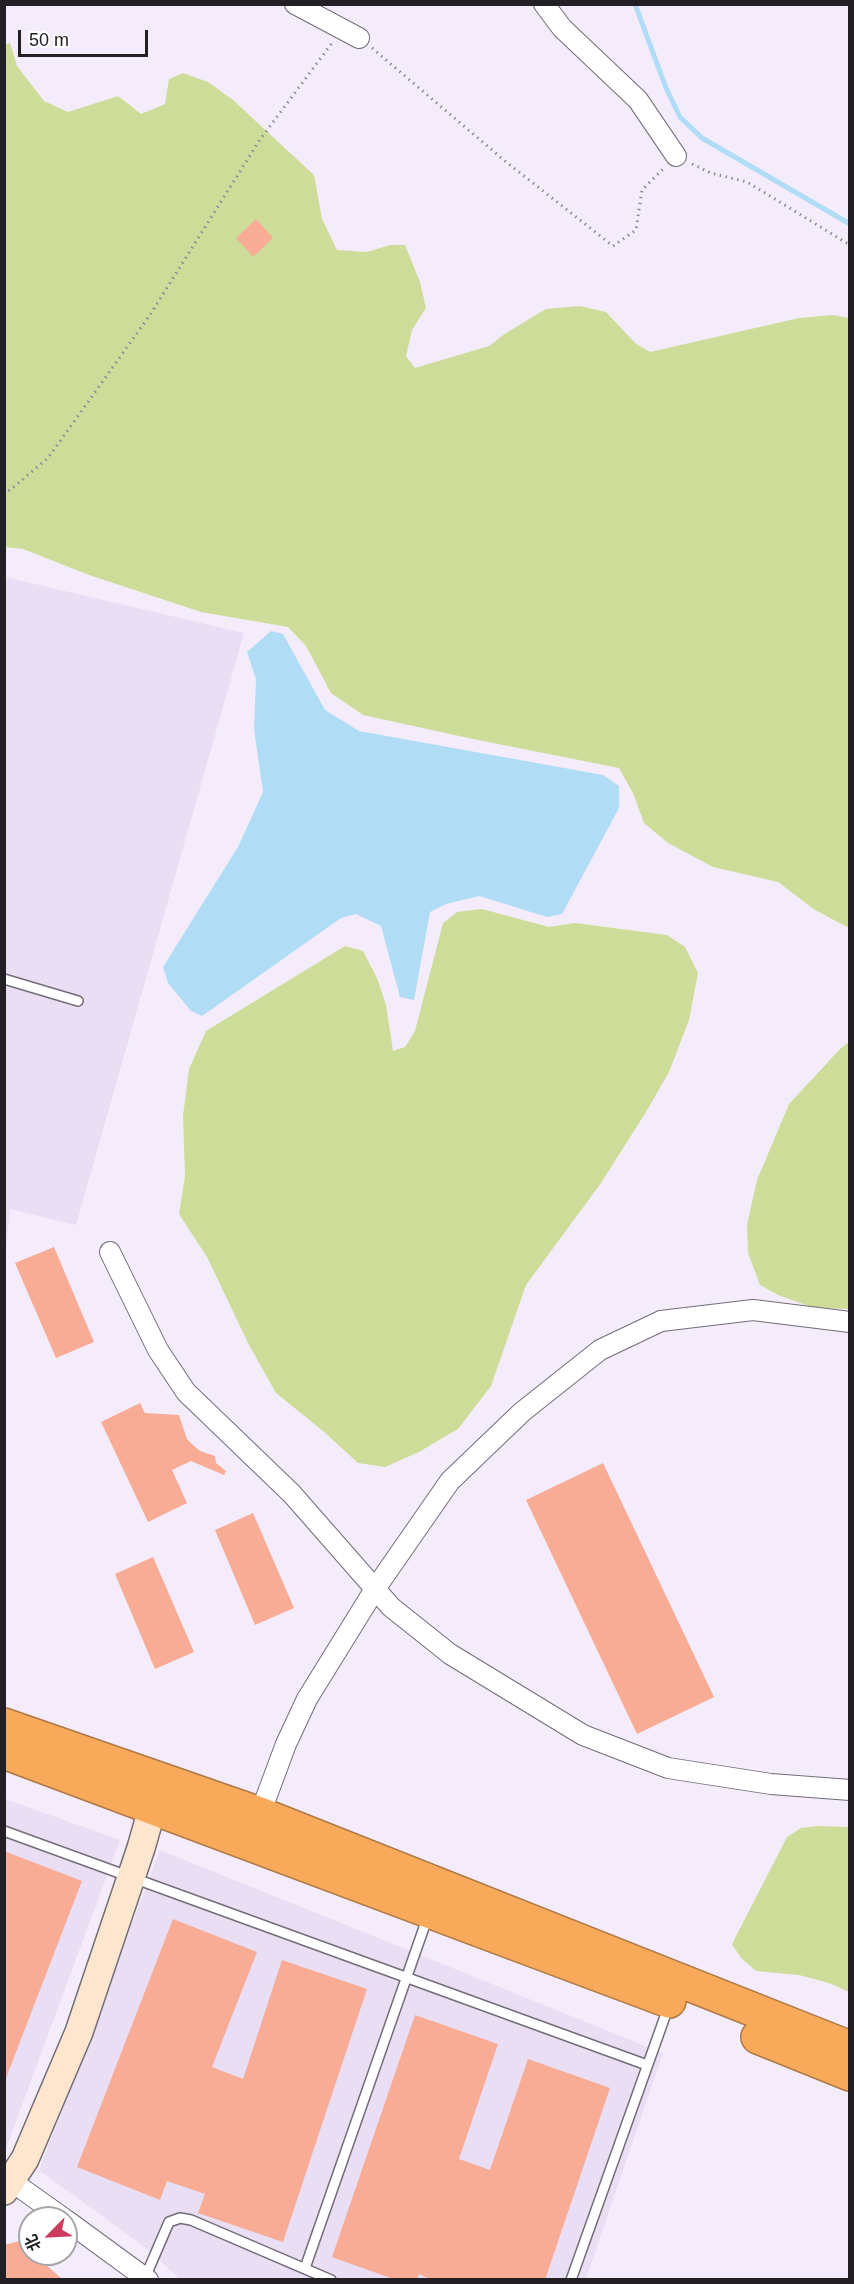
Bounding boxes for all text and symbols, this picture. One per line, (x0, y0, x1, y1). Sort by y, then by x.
scale bar (21, 18, 152, 56)
text: 50 m (29, 30, 69, 50)
north arrow (18, 2206, 78, 2266)
text: 北 (22, 2232, 44, 2253)

